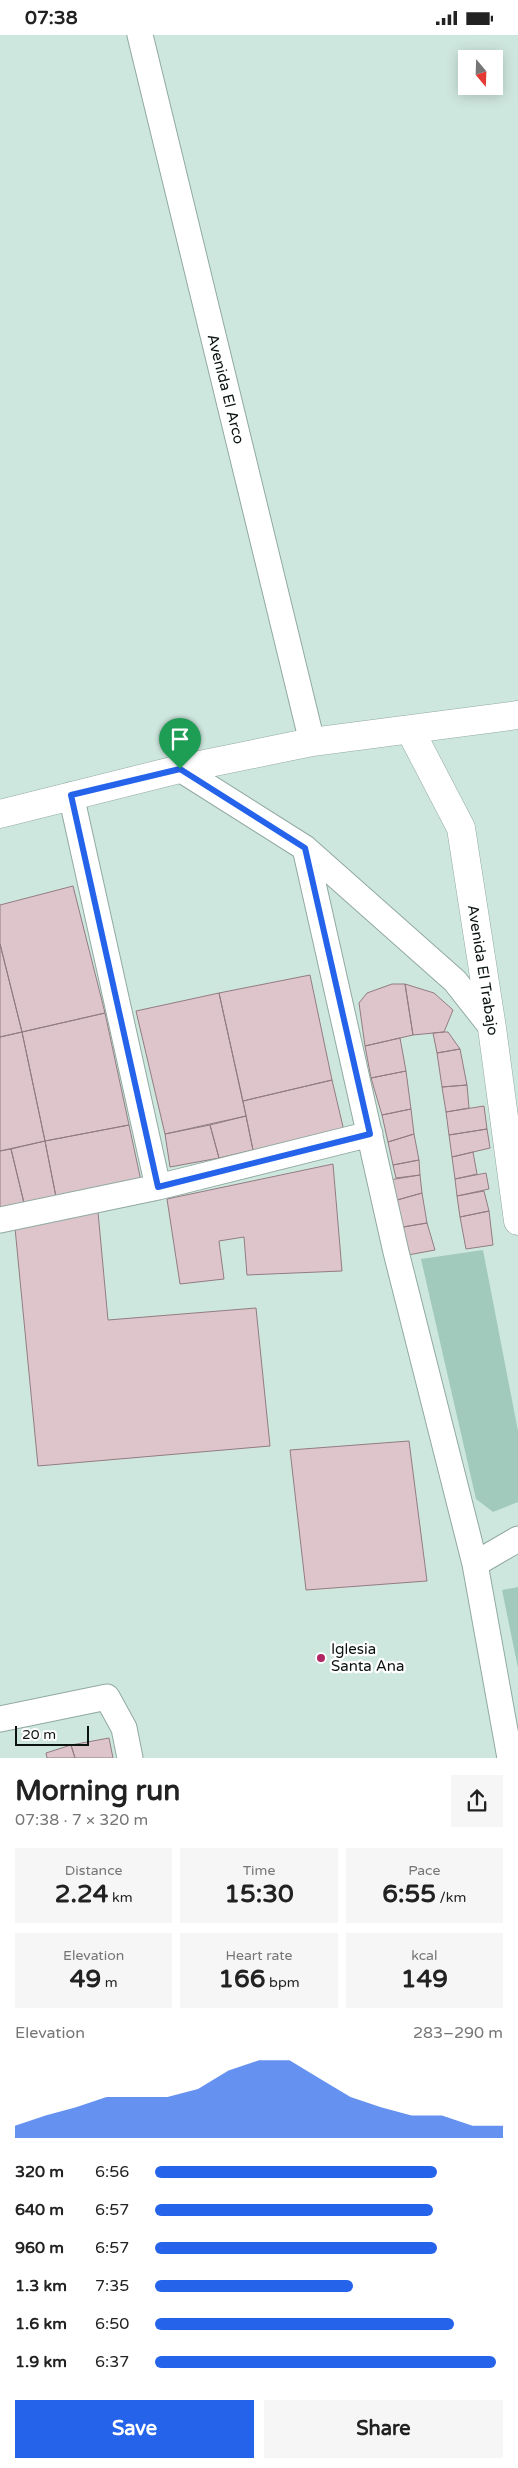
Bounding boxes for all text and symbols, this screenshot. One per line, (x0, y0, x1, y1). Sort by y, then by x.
text: 07:38 (25, 7, 78, 29)
north arrow (458, 50, 502, 95)
map controls (458, 50, 503, 95)
street label: Avenida El Arco (204, 332, 248, 446)
pin (159, 718, 201, 769)
icon: arrive (166, 725, 194, 753)
street label: Avenida El Trabajo (464, 903, 502, 1037)
place label: Iglesia Santa Ana (331, 1640, 404, 1675)
marker: Iglesia Santa Ana (315, 1652, 327, 1664)
scale bar (15, 1723, 89, 1746)
text: 20 m (22, 1726, 56, 1743)
text: Morning run (15, 1774, 180, 1808)
button: share (451, 1775, 503, 1827)
text: 07:38 · 7 × 320 m (15, 1810, 148, 1830)
text: Distance (65, 1862, 122, 1879)
text: Time (243, 1862, 275, 1879)
text: Pace (408, 1862, 440, 1879)
text: 2.24 (55, 1879, 108, 1909)
text: 15:30 (224, 1879, 294, 1909)
text: 6:55 (382, 1879, 436, 1909)
text: km (108, 1889, 133, 1906)
text: /km (436, 1889, 466, 1906)
text: Elevation (63, 1947, 124, 1964)
text: Heart rate (226, 1947, 292, 1964)
text: kcal (411, 1947, 437, 1964)
text: 49 (70, 1964, 101, 1994)
text: 166 (218, 1964, 265, 1994)
text: 149 (401, 1964, 448, 1994)
text: m (101, 1974, 118, 1991)
text: bpm (265, 1974, 300, 1991)
text: Elevation (15, 2023, 85, 2043)
text: 283–290 m (413, 2023, 503, 2043)
text: 320 m (15, 2162, 64, 2182)
text: 6:56 (95, 2162, 129, 2182)
text: 640 m (15, 2200, 64, 2220)
text: 6:57 (95, 2200, 129, 2220)
text: 960 m (15, 2238, 64, 2258)
text: 6:57 (95, 2238, 129, 2258)
text: 1.3 km (15, 2276, 67, 2296)
text: 7:35 (95, 2276, 129, 2296)
text: 1.6 km (15, 2314, 67, 2334)
text: 6:50 (95, 2314, 129, 2334)
text: 1.9 km (15, 2352, 67, 2372)
text: 6:37 (95, 2352, 129, 2372)
button: Save (15, 2400, 254, 2458)
button: Share (264, 2400, 503, 2458)

